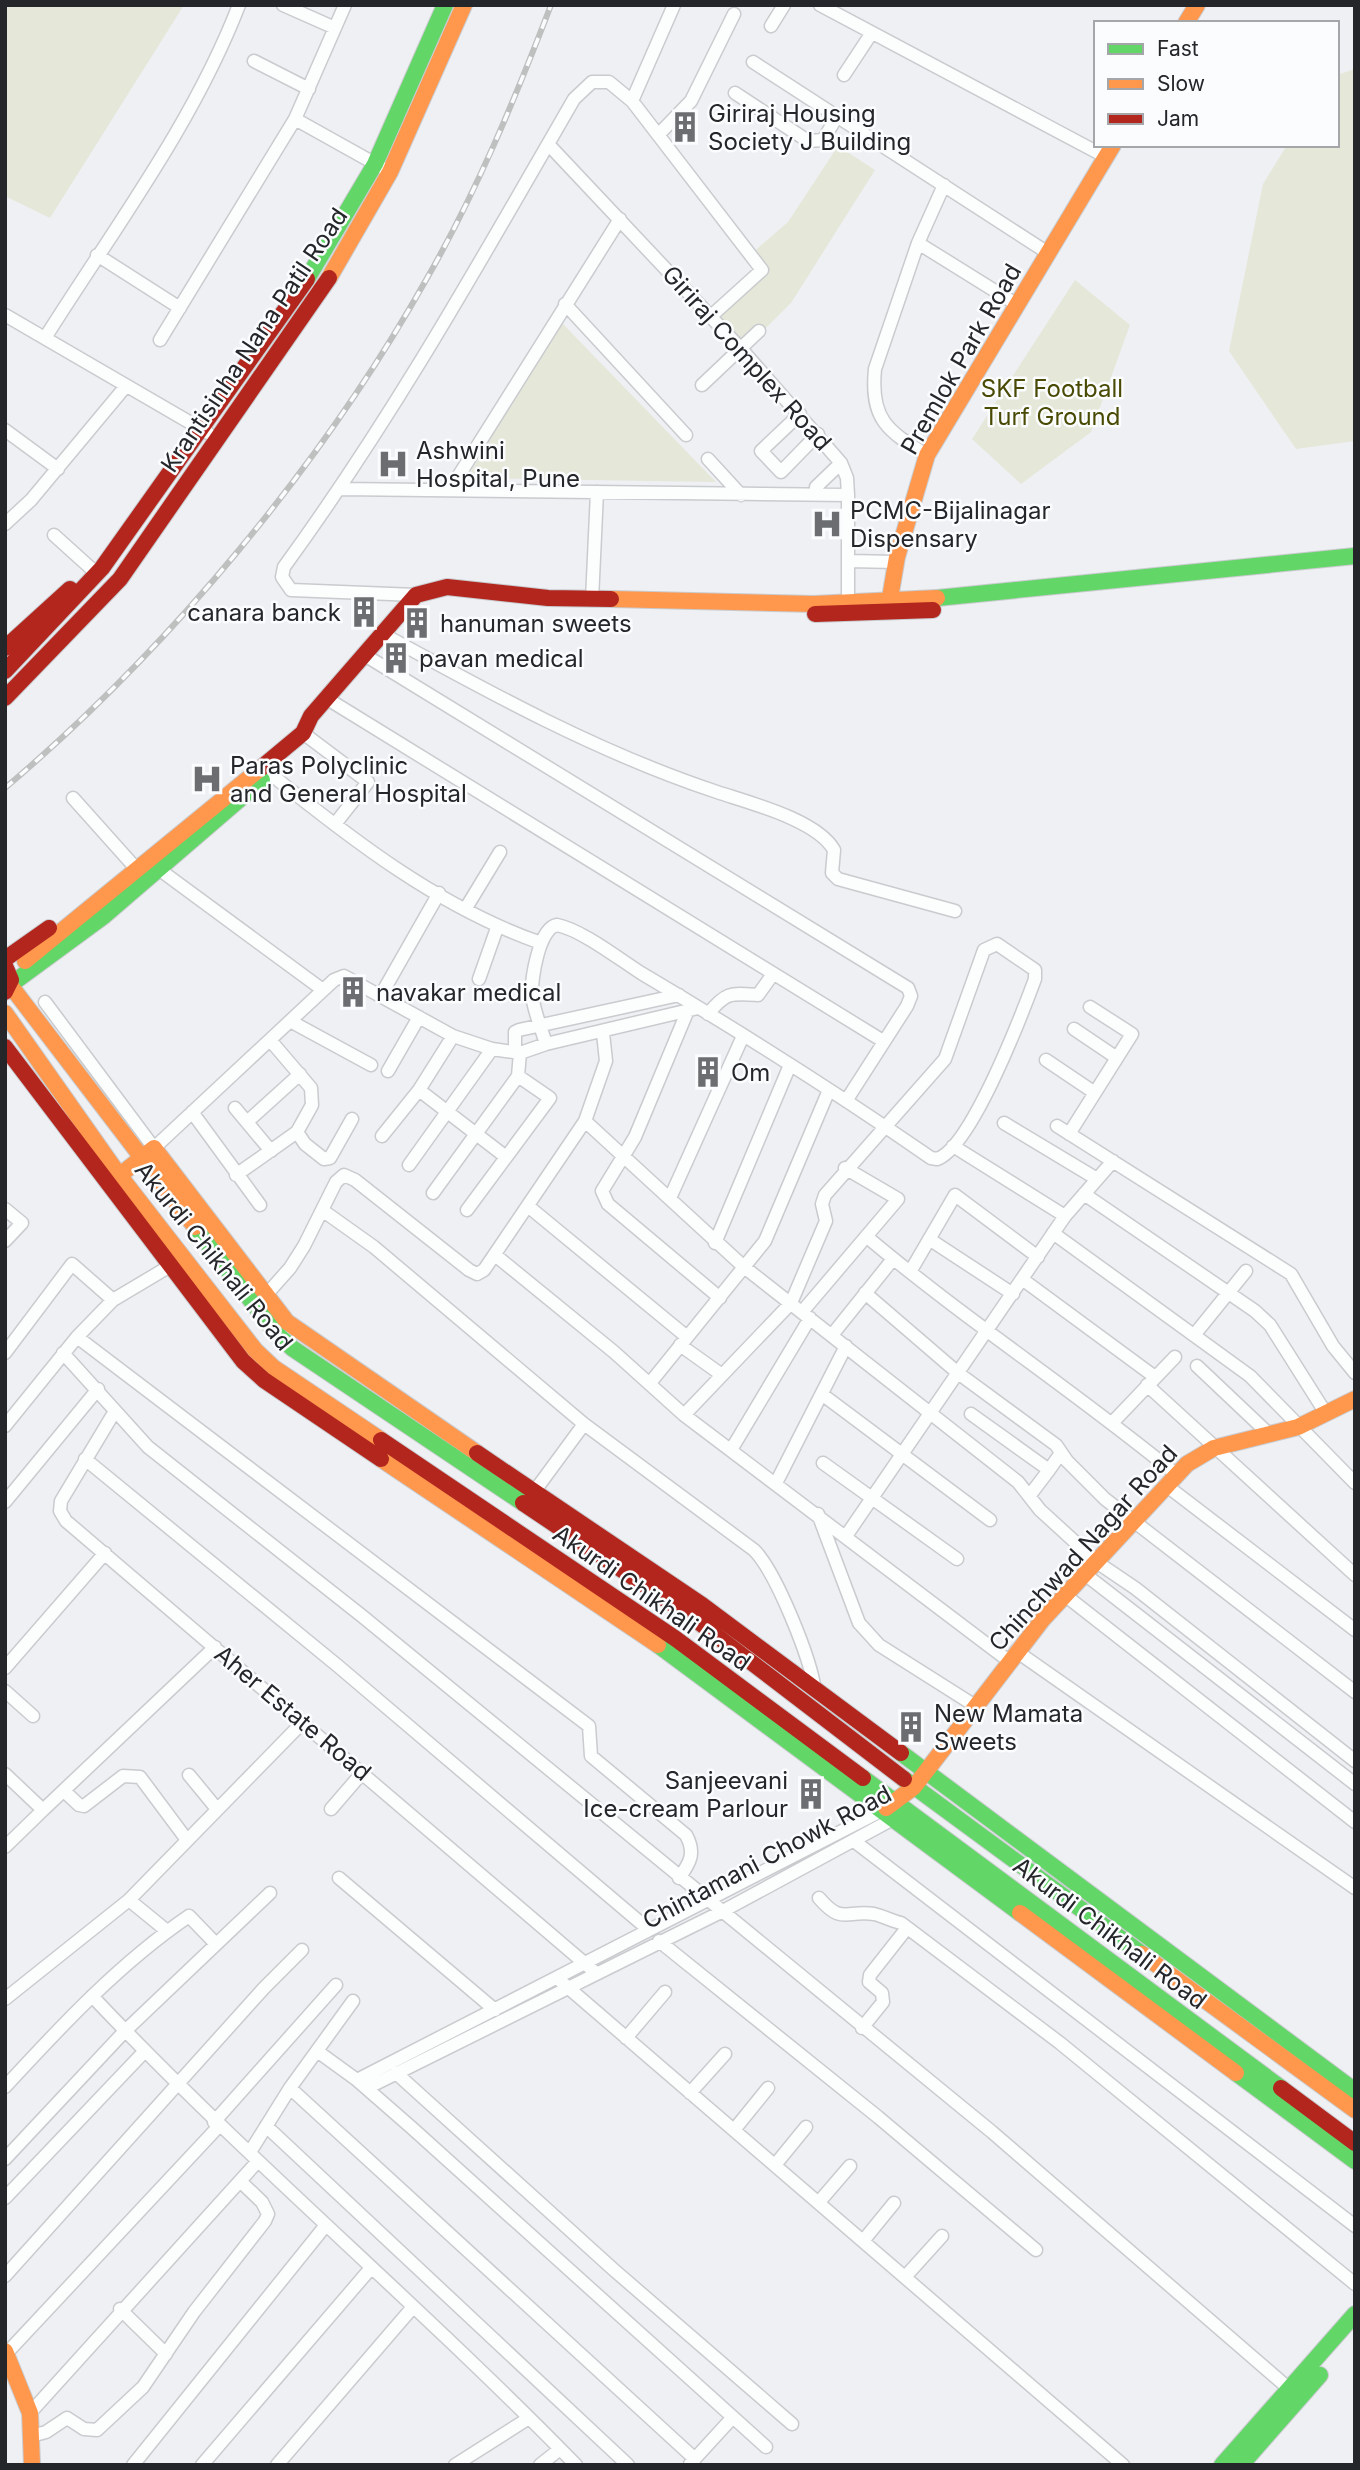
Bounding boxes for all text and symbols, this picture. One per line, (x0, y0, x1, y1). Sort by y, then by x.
legend (1094, 21, 1339, 147)
text: Fast (1157, 36, 1199, 61)
text: Slow (1157, 71, 1205, 96)
place label: Giriraj Housing Society J Building (708, 99, 911, 156)
text: Jam (1157, 106, 1199, 131)
building icon: Giriraj Housing Society J Building (668, 110, 702, 144)
street label: Krantisinha Nana Patil Road (155, 202, 353, 478)
street label: Premlok Park Road (895, 259, 1027, 459)
street label: Giriraj Complex Road (656, 260, 838, 456)
park label: SKF Football Turf Ground (981, 374, 1123, 431)
place label: Ashwini Hospital, Pune (416, 436, 580, 493)
hospital icon: Ashwini Hospital, Pune (376, 447, 410, 481)
place label: PCMC-Bijalinagar Dispensary (850, 496, 1050, 553)
hospital icon: PCMC-Bijalinagar Dispensary (810, 507, 844, 541)
building icon: canara banck (347, 595, 381, 629)
place label: canara banck (187, 598, 341, 627)
building icon: hanuman sweets (400, 606, 434, 640)
place label: hanuman sweets (440, 609, 632, 638)
building icon: pavan medical (379, 641, 413, 675)
place label: pavan medical (419, 644, 584, 673)
place label: Paras Polyclinic and General Hospital (230, 751, 467, 808)
hospital icon: Paras Polyclinic and General Hospital (190, 762, 224, 796)
building icon: navakar medical (336, 975, 370, 1009)
place label: navakar medical (376, 978, 561, 1007)
building icon: Om (691, 1055, 725, 1089)
place label: Om (731, 1058, 770, 1087)
street label: Akurdi Chikhali Road (129, 1156, 299, 1356)
street label: Chinchwad Nagar Road (983, 1439, 1183, 1657)
street label: Akurdi Chikhali Road (548, 1519, 756, 1677)
street label: Aher Estate Road (209, 1639, 377, 1787)
place label: New Mamata Sweets (934, 1699, 1083, 1756)
building icon: New Mamata Sweets (894, 1710, 928, 1744)
place label: Sanjeevani Ice-cream Parlour (583, 1766, 788, 1823)
building icon: Sanjeevani Ice-cream Parlour (794, 1777, 828, 1811)
street label: Chintamani Chowk Road (638, 1779, 896, 1935)
street label: Akurdi Chikhali Road (1008, 1851, 1212, 2015)

